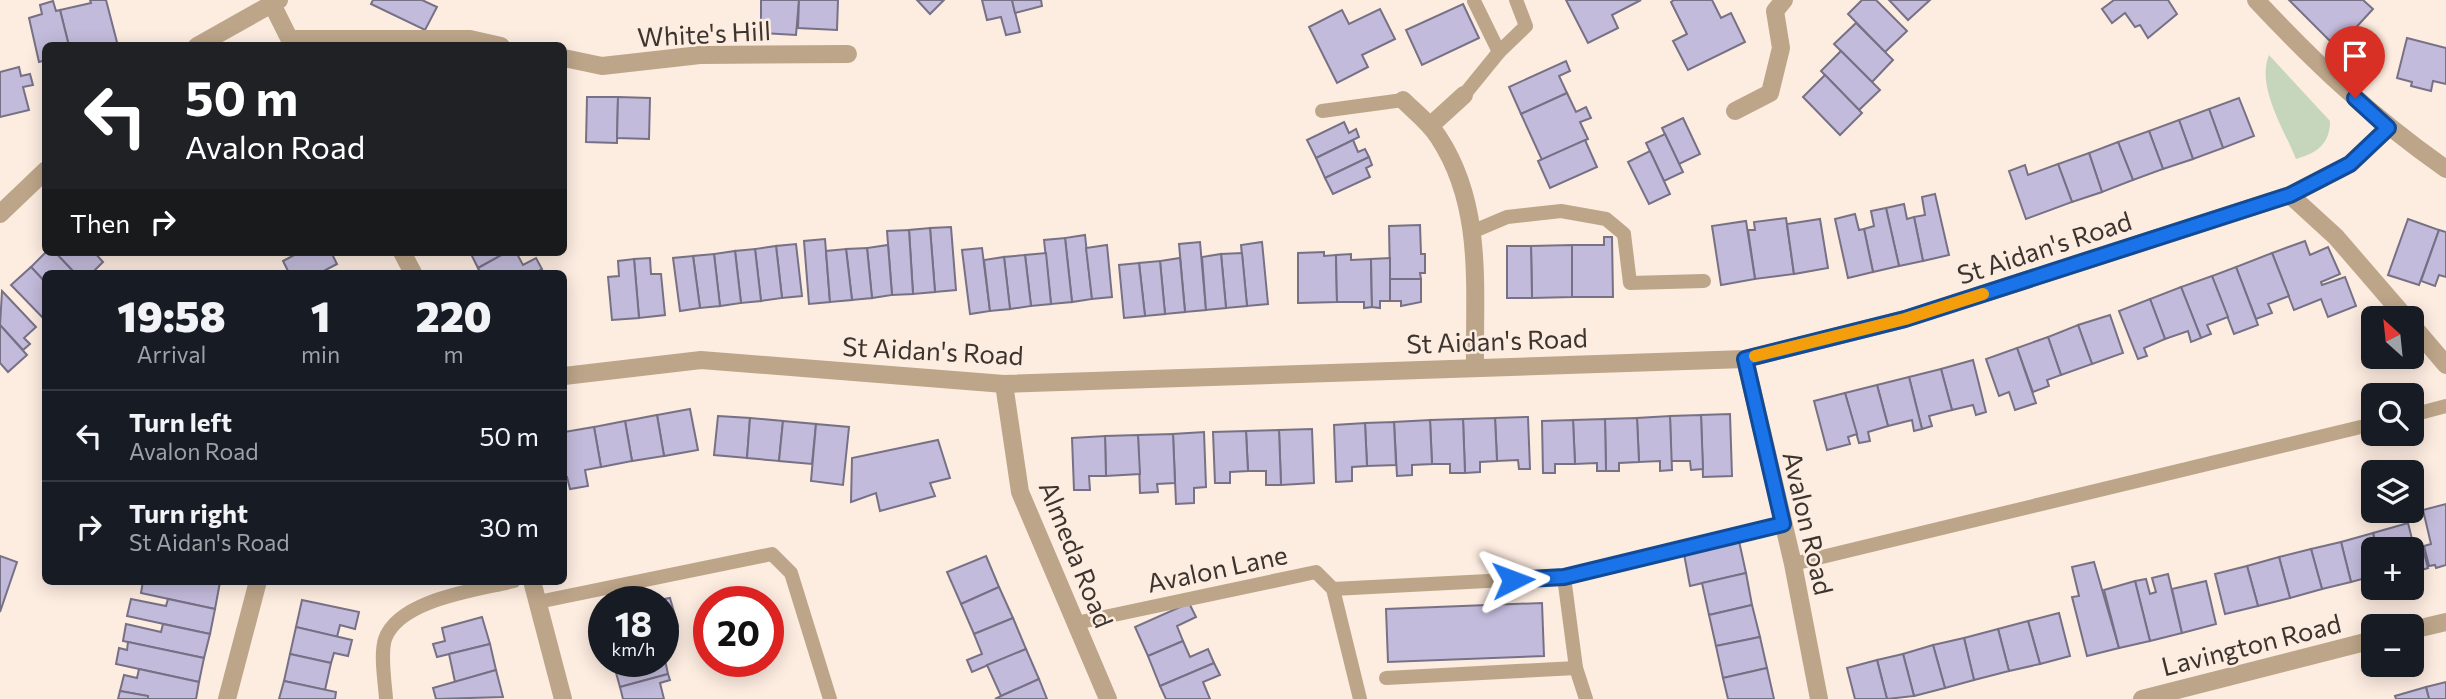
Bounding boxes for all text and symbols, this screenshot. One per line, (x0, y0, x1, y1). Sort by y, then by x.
street label: White's Hill (636, 14, 772, 52)
pin (2325, 26, 2385, 98)
icon: arrive (2336, 37, 2374, 75)
text: 50 m (185, 66, 298, 126)
icon: left (70, 70, 161, 161)
text: Avalon Road (185, 126, 365, 166)
icon: right (144, 203, 182, 241)
street label: St Aidan's Road (1953, 204, 2135, 290)
text: Then (70, 207, 130, 238)
text: 19:58 (117, 289, 226, 341)
text: 1 (311, 289, 330, 341)
text: 220 (415, 289, 492, 341)
north arrow (2361, 306, 2424, 369)
map controls (2361, 306, 2424, 677)
street label: St Aidan's Road (1406, 321, 1588, 359)
street label: St Aidan's Road (842, 330, 1024, 370)
text: Arrival (137, 340, 206, 368)
text: min (301, 340, 340, 368)
text: m (444, 340, 464, 368)
button: search (2361, 383, 2424, 446)
text: Turn left (129, 406, 232, 437)
icon: left (70, 417, 108, 455)
text: 50 m (479, 420, 539, 451)
text: Avalon Road (129, 437, 258, 465)
street label: Avalon Road (1777, 448, 1841, 598)
button: layers (2361, 460, 2424, 523)
street label: Almeda Road (1034, 476, 1120, 632)
text: Turn right (129, 497, 248, 528)
icon: right (70, 508, 108, 546)
text: 30 m (480, 511, 539, 542)
text: St Aidan's Road (129, 528, 290, 556)
button: + (2361, 537, 2424, 600)
street label: Avalon Lane (1144, 538, 1290, 598)
position arrow (1476, 543, 1550, 617)
speed limit sign: 20 (693, 586, 784, 677)
text: 18 (615, 601, 652, 644)
street label: Lavington Road (2158, 607, 2344, 681)
button: − (2361, 614, 2424, 677)
text: km/h (612, 638, 655, 660)

